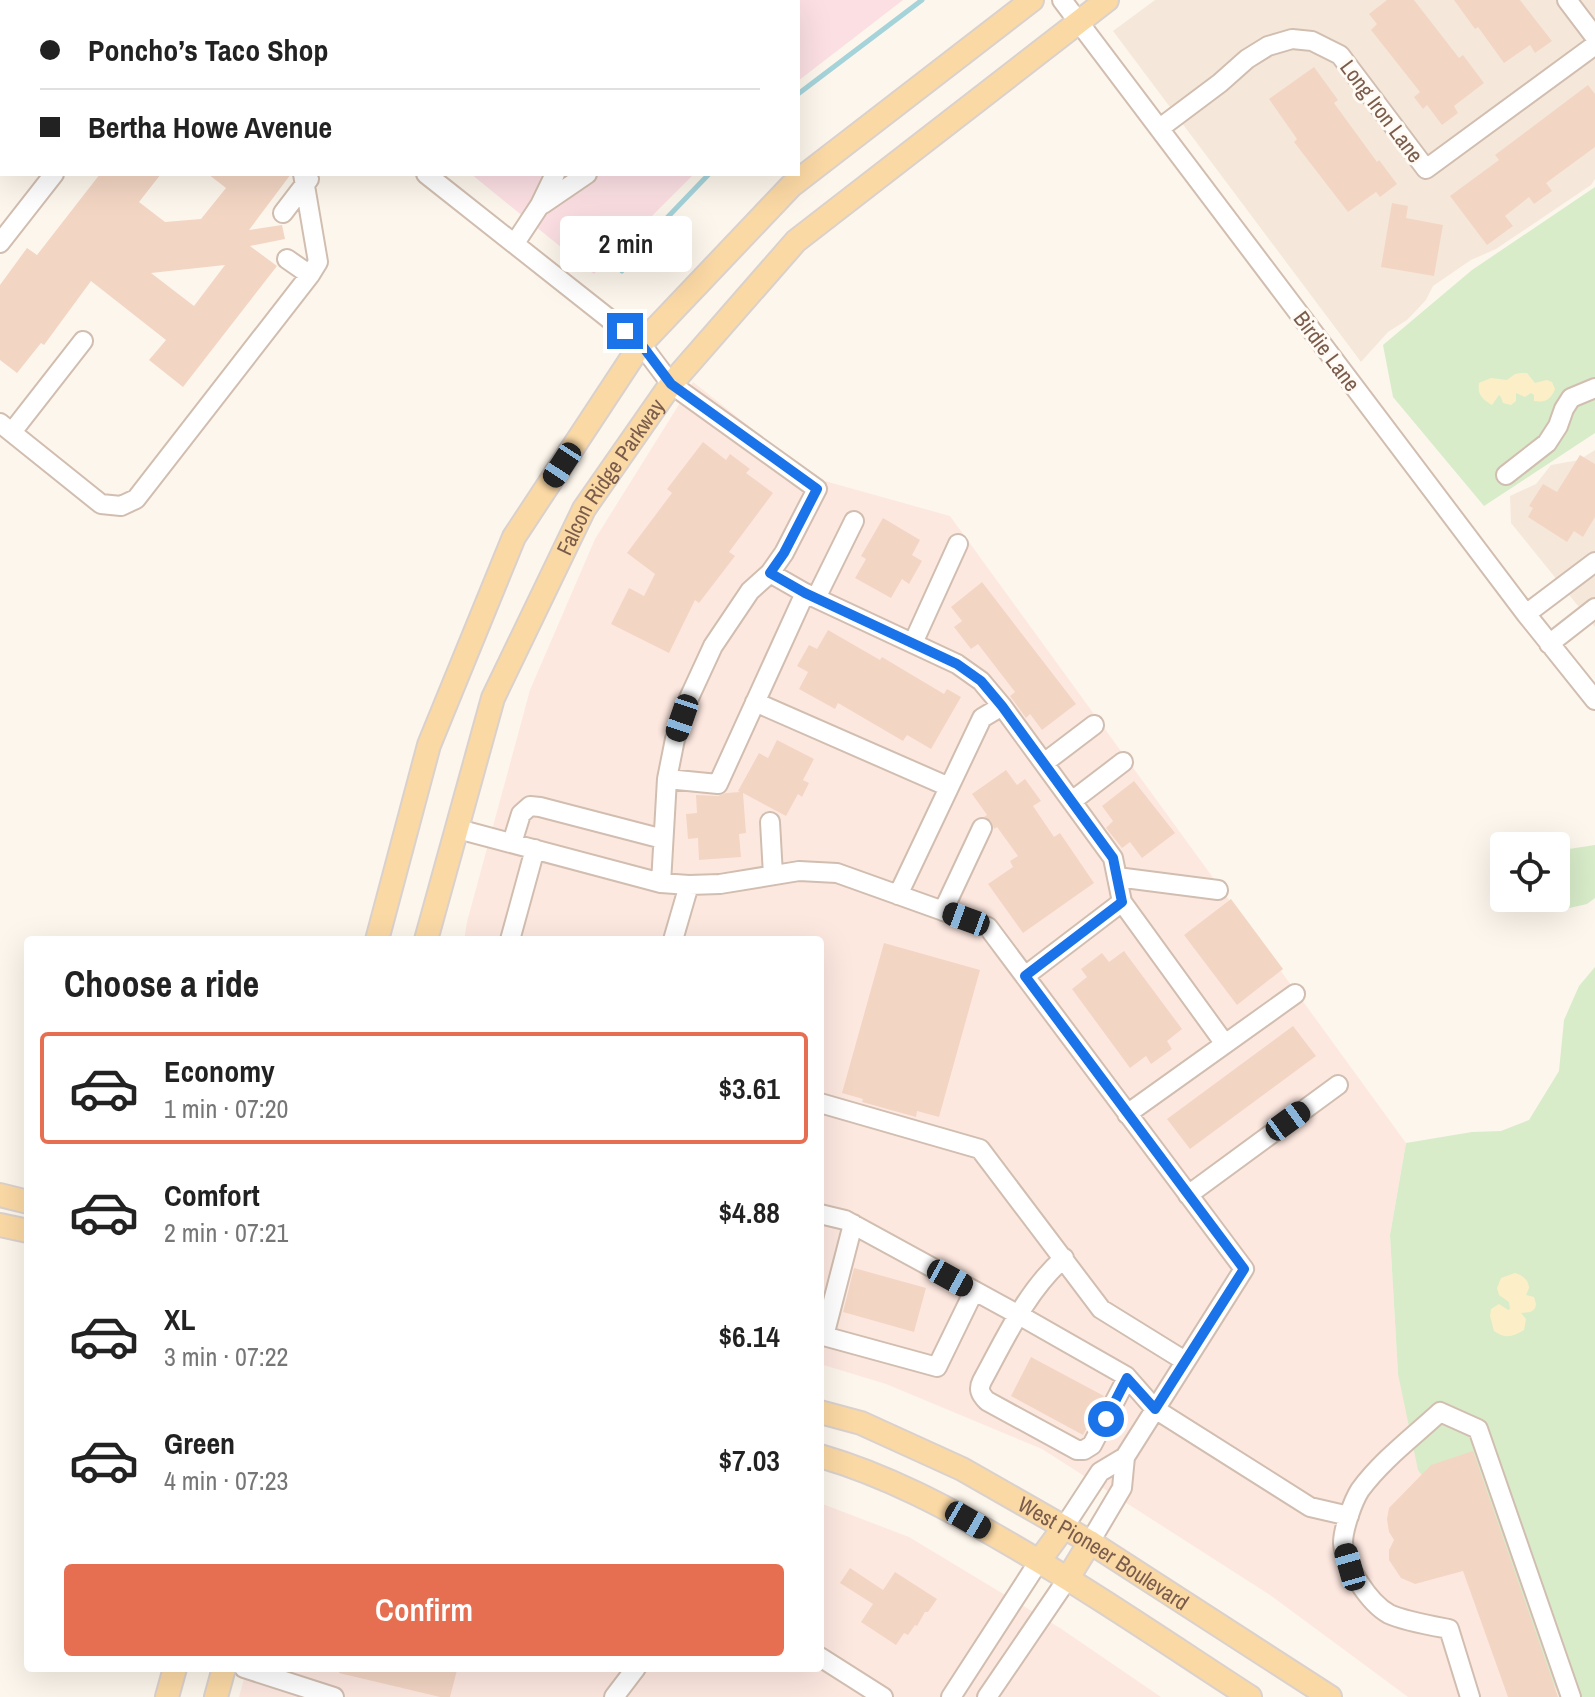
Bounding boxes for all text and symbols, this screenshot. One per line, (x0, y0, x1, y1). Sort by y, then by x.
text: Poncho’s Taco Shop (88, 30, 329, 70)
street label: Long Iron Lane (1333, 54, 1431, 168)
text: Bertha Howe Avenue (88, 107, 332, 147)
callout: 2 min (559, 215, 691, 271)
text: 2 min (599, 226, 653, 261)
street label: Birdie Lane (1287, 305, 1367, 397)
route end (607, 313, 643, 349)
street label: Falcon Ridge Parkway (549, 392, 671, 560)
car (539, 438, 585, 492)
car (663, 691, 701, 745)
map controls (1490, 832, 1570, 912)
button: locate (1490, 832, 1570, 912)
car (939, 900, 993, 938)
text: Choose a ride (64, 960, 259, 1008)
text: Economy (164, 1051, 275, 1091)
icon: car (68, 1052, 140, 1124)
text: $3.61 (718, 1068, 780, 1108)
text: 1 min · 07:20 (164, 1091, 288, 1126)
car (1262, 1097, 1314, 1145)
text: Comfort (164, 1175, 260, 1215)
icon: car (68, 1176, 140, 1248)
text: $4.88 (718, 1192, 780, 1232)
text: 2 min · 07:21 (164, 1215, 288, 1250)
car (923, 1256, 977, 1300)
text: XL (164, 1299, 195, 1339)
icon: car (68, 1300, 140, 1372)
text: $6.14 (718, 1316, 780, 1356)
text: 3 min · 07:22 (164, 1339, 288, 1374)
route start (1088, 1401, 1124, 1437)
text: Green (164, 1423, 235, 1463)
icon: car (68, 1424, 140, 1496)
text: $7.03 (718, 1440, 780, 1480)
text: 4 min · 07:23 (164, 1463, 288, 1498)
street label: West Pioneer Boulevard (1013, 1489, 1195, 1617)
car (941, 1498, 995, 1542)
car (1332, 1541, 1368, 1593)
button: Confirm (64, 1564, 784, 1656)

